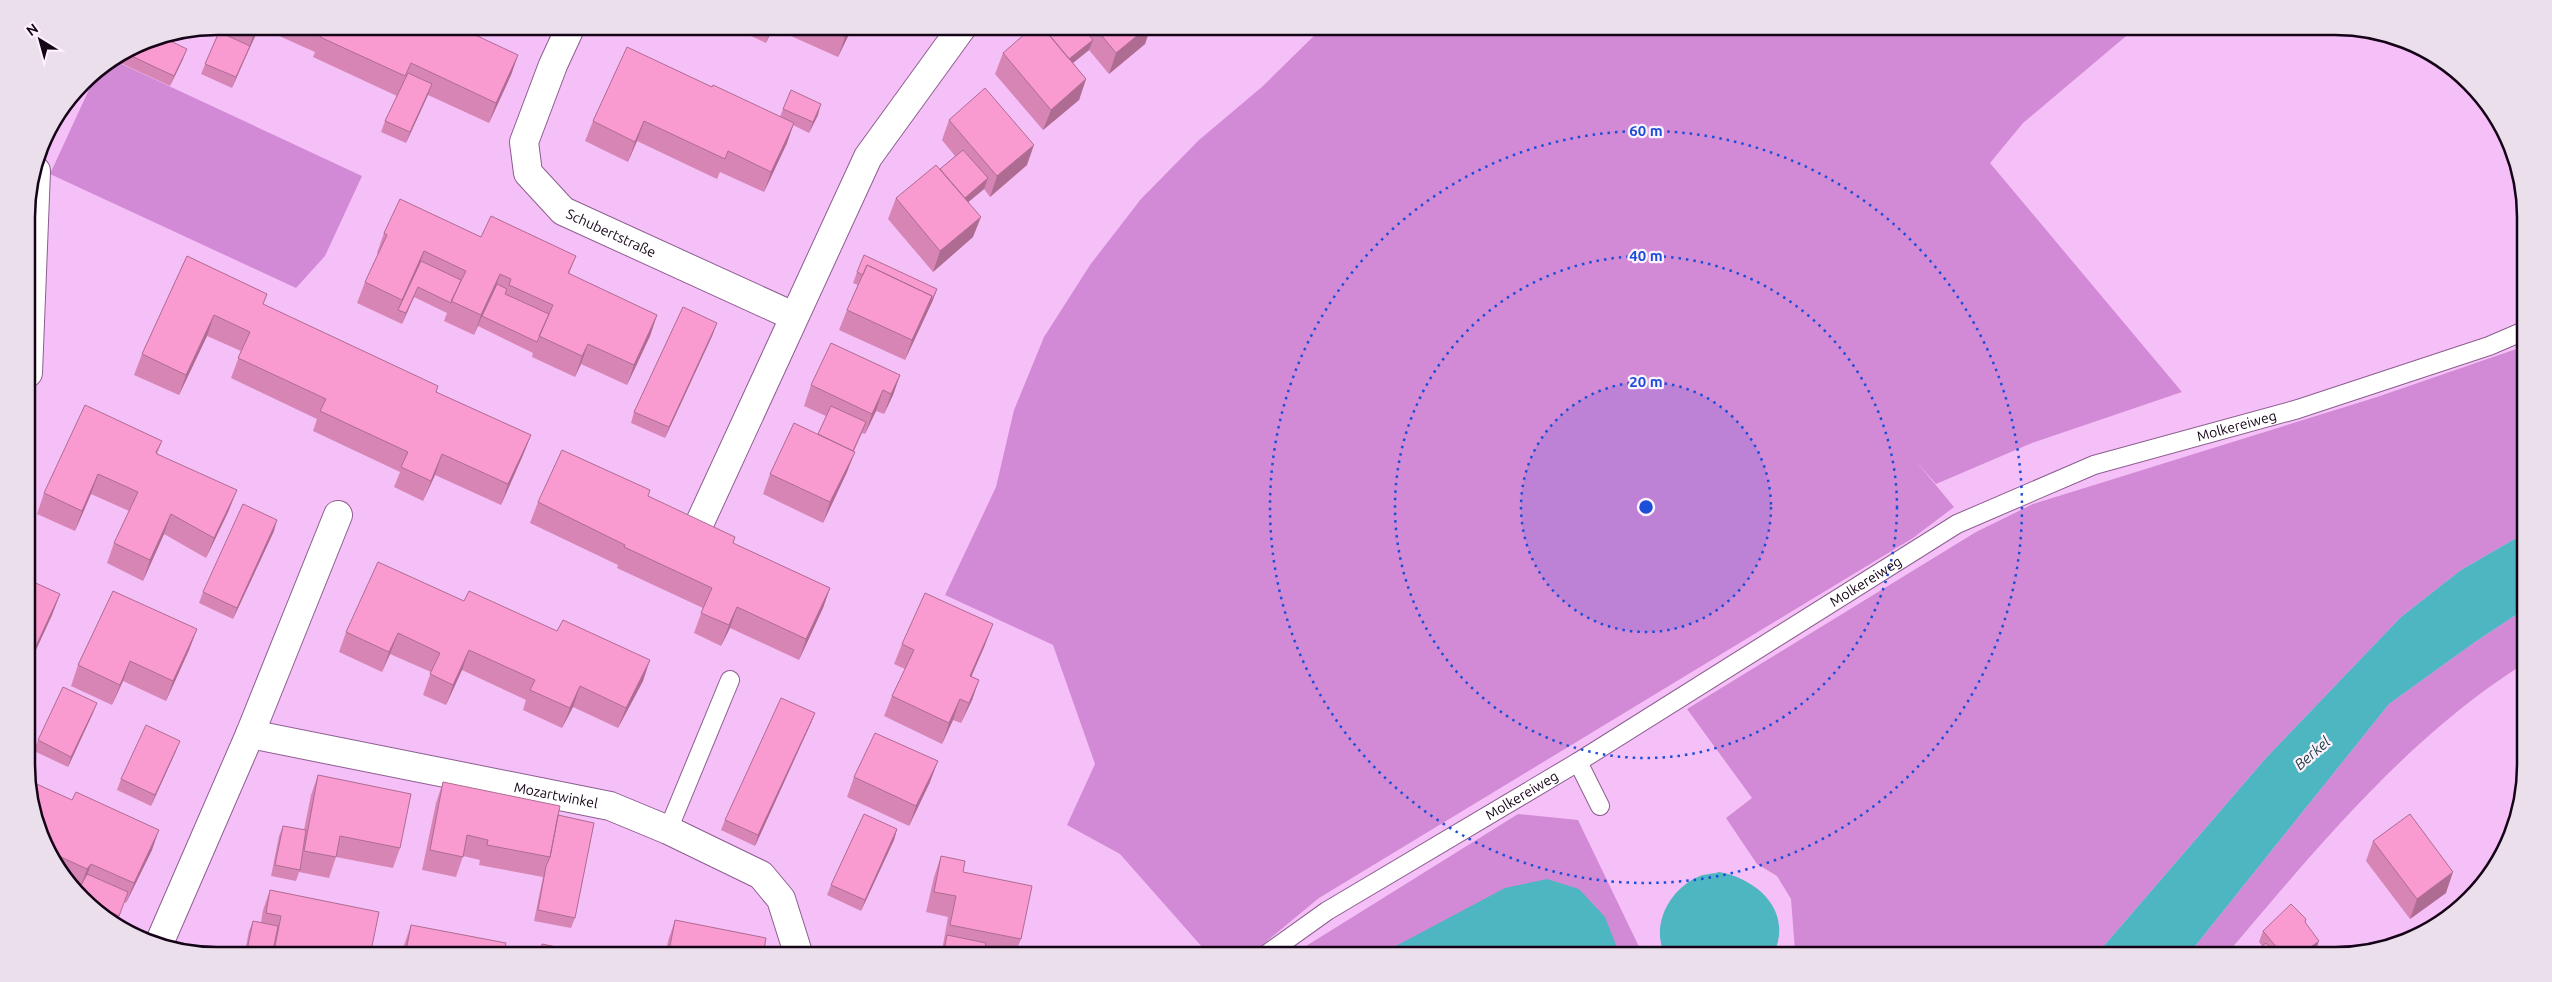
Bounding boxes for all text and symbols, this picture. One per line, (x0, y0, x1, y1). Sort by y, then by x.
north arrow (15, 15, 65, 65)
text: N (23, 20, 41, 39)
text: 60 m (1629, 122, 1663, 139)
street label: Schubertstraße (564, 206, 658, 260)
text: 40 m (1629, 247, 1663, 264)
text: 20 m (1629, 373, 1663, 390)
street label: Molkereiweg (2195, 407, 2278, 444)
centre of rings (1637, 498, 1655, 516)
street label: Molkereiweg (1827, 553, 1905, 610)
water label: Berkel (2291, 732, 2334, 773)
street label: Molkereiweg (1483, 768, 1561, 823)
street label: Mozartwinkel (513, 779, 600, 811)

